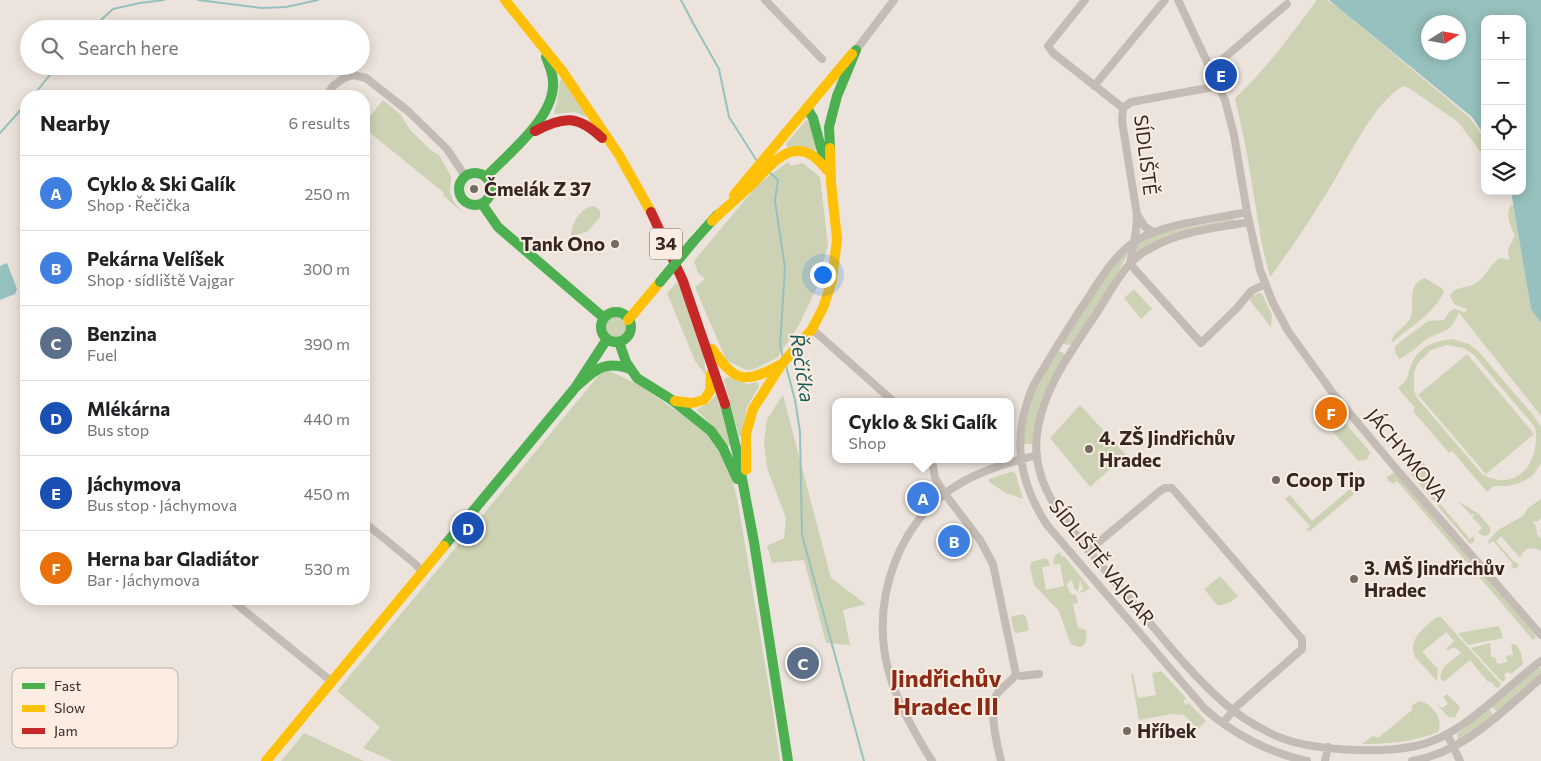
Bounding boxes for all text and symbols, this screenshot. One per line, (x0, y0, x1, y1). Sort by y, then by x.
north arrow (1421, 15, 1466, 60)
map controls (1481, 15, 1526, 195)
button: + (1481, 15, 1526, 60)
search box (20, 20, 370, 75)
icon: search (38, 34, 66, 62)
text: Search here (78, 36, 178, 59)
pin: E (1205, 56, 1237, 94)
button: − (1481, 60, 1526, 105)
button: locate (1481, 105, 1526, 150)
text: Nearby (40, 110, 110, 135)
text: 6 results (289, 113, 350, 132)
street label: SÍDLIŠTĚ (1130, 113, 1164, 197)
button: layers (1481, 150, 1526, 195)
text: Cyklo & Ski Galík (87, 172, 236, 195)
place label: Čmelák Z 37 (484, 177, 591, 200)
marker: Čmelák Z 37 (468, 183, 480, 195)
text: A (50, 184, 62, 203)
text: 250 m (304, 184, 350, 203)
text: Shop · Řečička (87, 195, 190, 214)
road number: 34 (650, 228, 682, 260)
place label: Tank Ono (521, 232, 605, 255)
marker: Tank Ono (609, 238, 621, 250)
text: Pekárna Velíšek (87, 247, 225, 270)
text: B (51, 259, 61, 278)
text: 300 m (303, 259, 350, 278)
your location (810, 262, 836, 288)
text: Shop · sídliště Vajgar (87, 270, 234, 289)
text: Benzina (87, 322, 157, 345)
water label: Řečička (786, 332, 820, 404)
text: C (51, 334, 61, 353)
text: 390 m (304, 334, 350, 353)
text: Fuel (87, 345, 117, 364)
pin: F (1315, 394, 1347, 432)
text: Mlékárna (87, 397, 170, 420)
popup (832, 398, 1014, 463)
street label: JÁCHYMOVA (1362, 403, 1453, 506)
text: D (50, 409, 62, 428)
text: 440 m (303, 409, 350, 428)
text: Cyklo & Ski Galík (849, 410, 997, 433)
text: Bus stop (87, 420, 149, 439)
place label: 4. ZŠ Jindřichův Hradec (1099, 426, 1236, 471)
text: Shop (849, 433, 886, 452)
marker: 4. ZŠ Jindřichův Hradec (1083, 443, 1095, 455)
place label: Coop Tip (1286, 468, 1365, 491)
text: Jáchymova (87, 472, 181, 495)
marker: Coop Tip (1270, 474, 1282, 486)
pin: A (907, 479, 939, 517)
text: E (51, 484, 61, 503)
text: 450 m (304, 484, 350, 503)
street label: SÍDLIŠTĚ VAJGAR (1045, 494, 1161, 629)
text: Bus stop · Jáchymova (87, 495, 237, 514)
pin: D (452, 509, 484, 547)
pin: B (938, 522, 970, 560)
text: Herna bar Gladiátor (87, 547, 259, 570)
place label: 3. MŠ Jindřichův Hradec (1364, 556, 1505, 601)
text: F (51, 559, 61, 578)
text: 530 m (304, 559, 350, 578)
text: Bar · Jáchymova (87, 570, 200, 589)
marker: 3. MŠ Jindřichův Hradec (1348, 573, 1360, 585)
pin: C (787, 644, 819, 682)
district label: Jindřichův Hradec III (890, 663, 1002, 720)
legend (12, 668, 178, 748)
text: Fast (54, 677, 81, 694)
text: Slow (54, 699, 85, 716)
place label: Hříbek (1137, 719, 1197, 742)
text: Jam (54, 722, 78, 739)
marker: Hříbek (1121, 725, 1133, 737)

